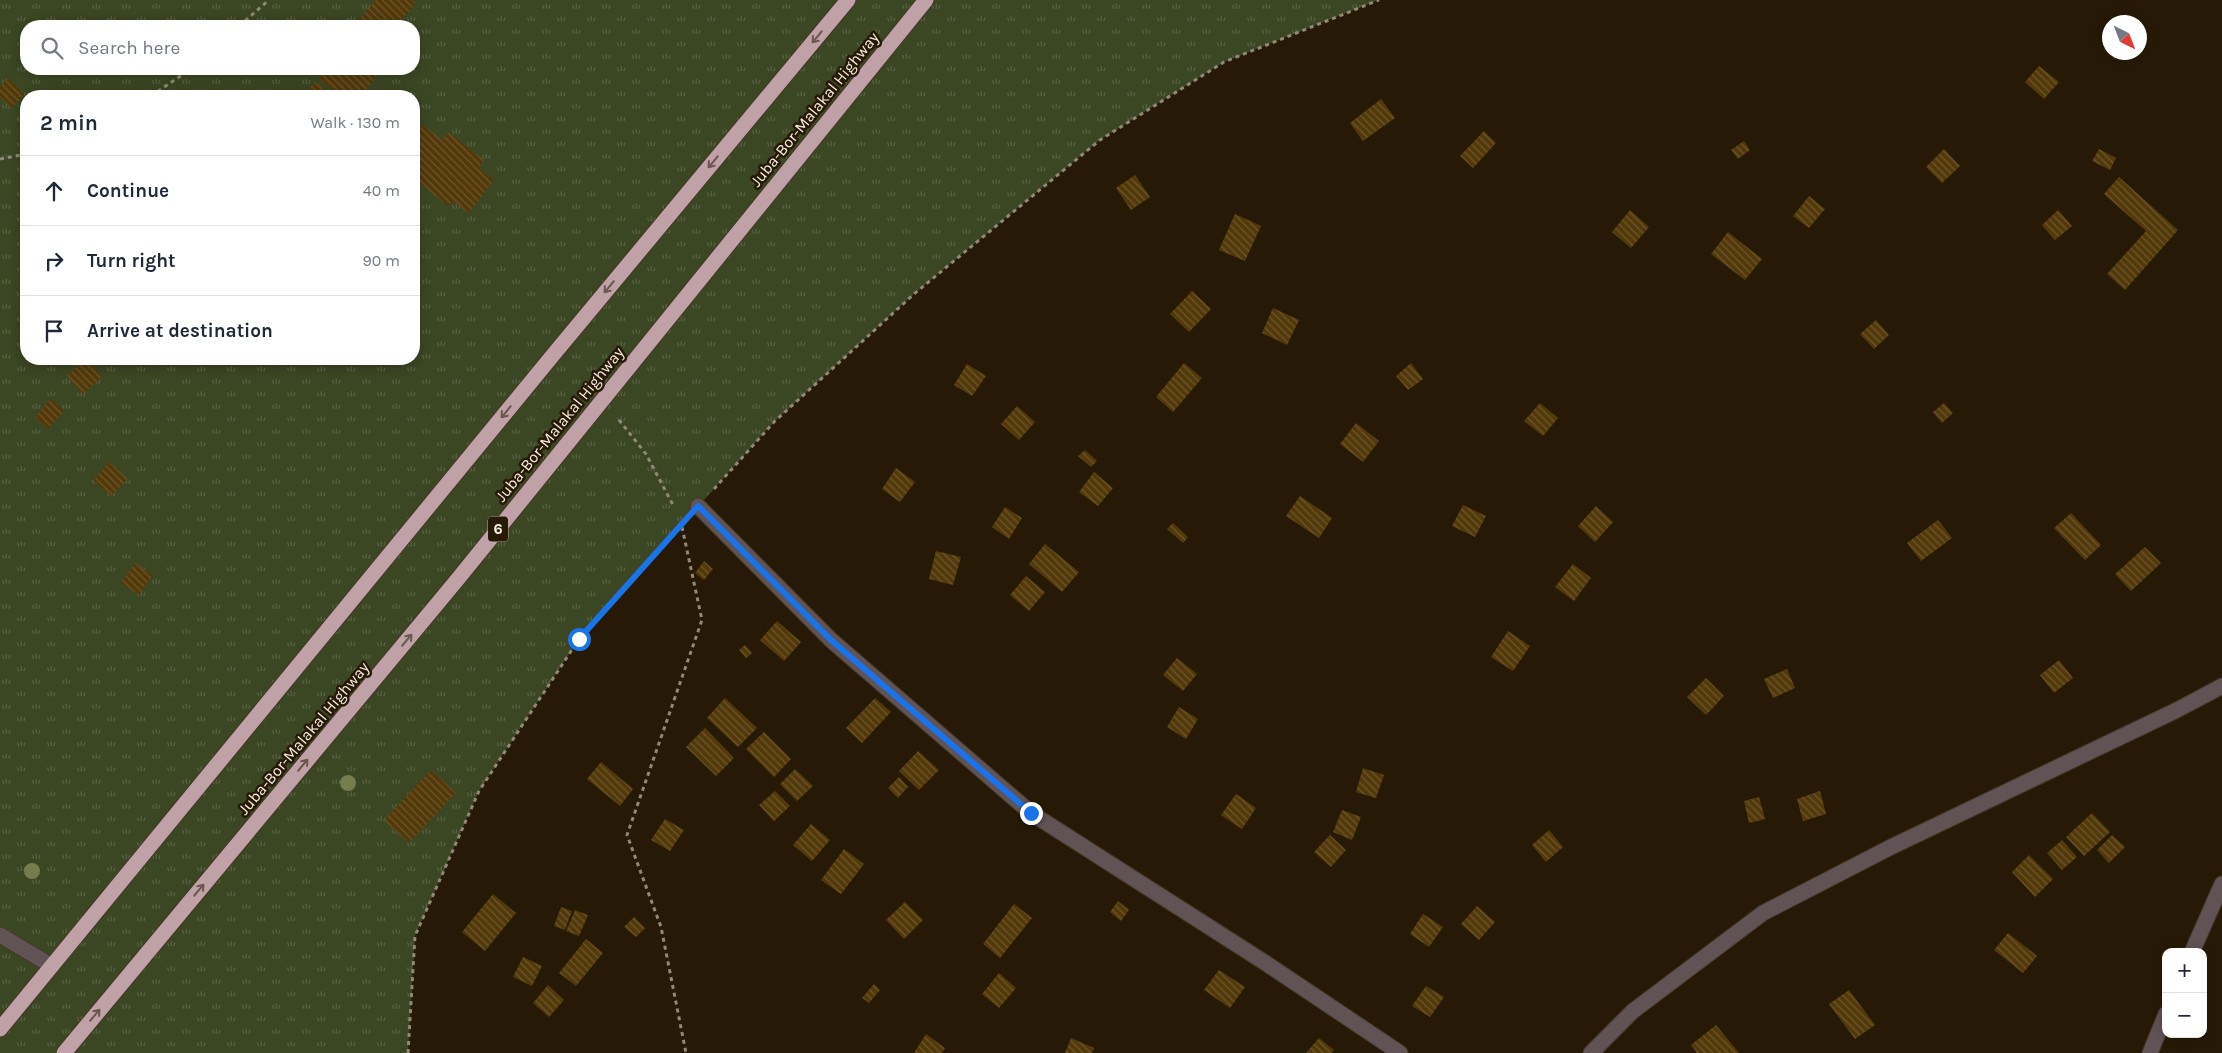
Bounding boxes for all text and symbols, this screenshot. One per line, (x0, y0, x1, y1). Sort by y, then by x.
north arrow (2102, 15, 2147, 60)
search box (20, 20, 420, 75)
street label: Juba-Bor-Malakal Highway (746, 28, 883, 191)
one-way arrow (812, 31, 823, 44)
icon: search (38, 34, 66, 62)
text: Search here (78, 37, 180, 59)
text: 2 min (40, 111, 98, 135)
text: Walk · 130 m (310, 113, 400, 132)
one-way arrow (708, 156, 719, 169)
icon: ahead (40, 177, 68, 205)
text: Continue (87, 180, 169, 202)
text: 40 m (363, 181, 400, 200)
icon: right (40, 247, 68, 275)
text: Turn right (87, 250, 176, 272)
text: 90 m (362, 251, 400, 270)
one-way arrow (604, 280, 615, 293)
icon: arrive (40, 317, 68, 345)
text: Arrive at destination (87, 320, 273, 342)
street label: Juba-Bor-Malakal Highway (491, 343, 628, 506)
one-way arrow (500, 406, 511, 419)
road number: 6 (488, 516, 508, 542)
route start (568, 628, 591, 651)
one-way arrow (401, 634, 412, 647)
street label: Juba-Bor-Malakal Highway (234, 658, 373, 819)
one-way arrow (297, 759, 309, 772)
route end (1020, 802, 1043, 825)
one-way arrow (194, 884, 205, 897)
map controls (2162, 948, 2207, 1038)
button: + (2162, 948, 2207, 993)
button: − (2162, 993, 2207, 1038)
one-way arrow (90, 1009, 101, 1022)

